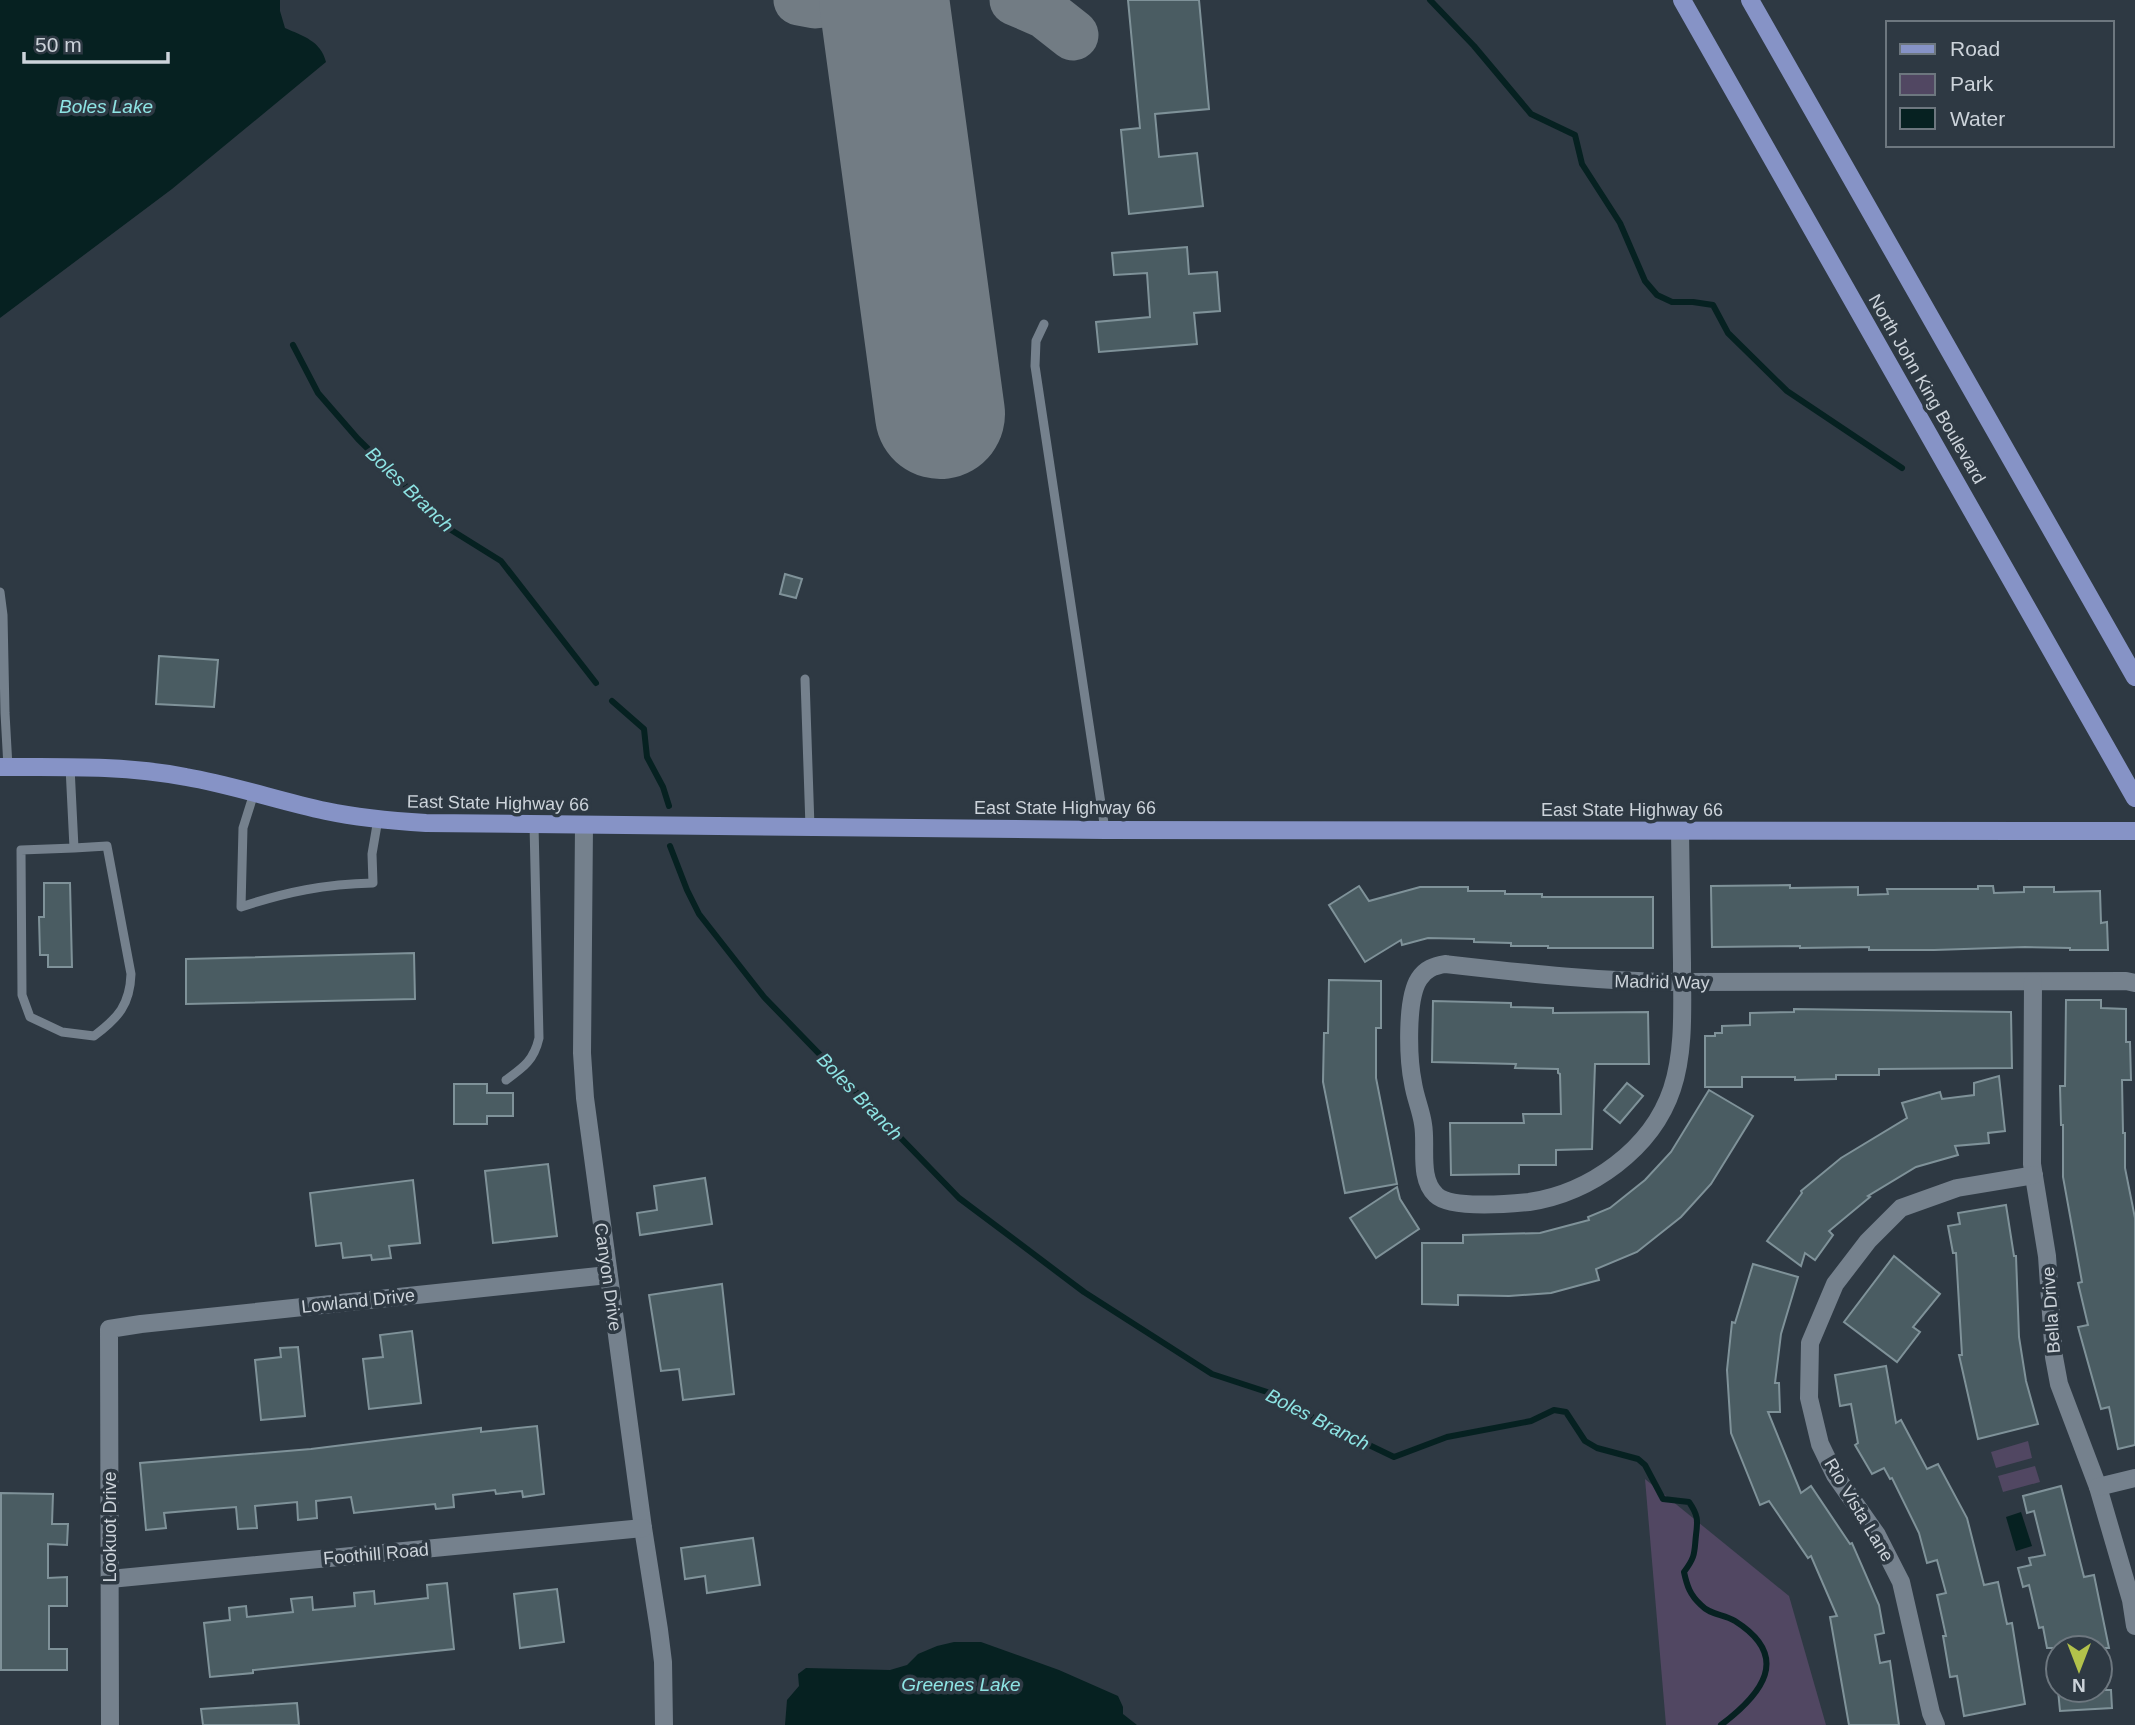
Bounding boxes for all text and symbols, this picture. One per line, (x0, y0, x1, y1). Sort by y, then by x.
scale bar (24, 21, 168, 65)
legend (1886, 21, 2114, 147)
text: 50 m (35, 33, 82, 56)
text: Road (1950, 37, 2000, 60)
text: Park (1950, 72, 1994, 95)
water label: Boles Lake (59, 96, 153, 117)
text: Water (1950, 107, 2005, 130)
street label: North John King Boulevard (1865, 291, 1989, 487)
water label: Boles Branch (362, 443, 458, 536)
street label: East State Highway 66 (407, 791, 589, 815)
street label: East State Highway 66 (974, 798, 1156, 818)
street label: East State Highway 66 (1541, 800, 1723, 820)
street label: Madrid Way (1614, 971, 1710, 993)
water label: Boles Branch (813, 1048, 906, 1144)
street label: Canyon Drive (591, 1222, 625, 1332)
street label: Bella Drive (2038, 1266, 2064, 1354)
street label: Lowland Drive (300, 1285, 416, 1317)
water label: Boles Branch (1263, 1384, 1373, 1454)
street label: Rio Vista Lane (1820, 1455, 1898, 1565)
street label: Lookuot Drive (100, 1471, 120, 1583)
street label: Foothill Road (322, 1539, 430, 1569)
north arrow (2044, 1634, 2114, 1704)
water label: Greenes Lake (901, 1674, 1021, 1695)
text: N (2072, 1675, 2086, 1696)

